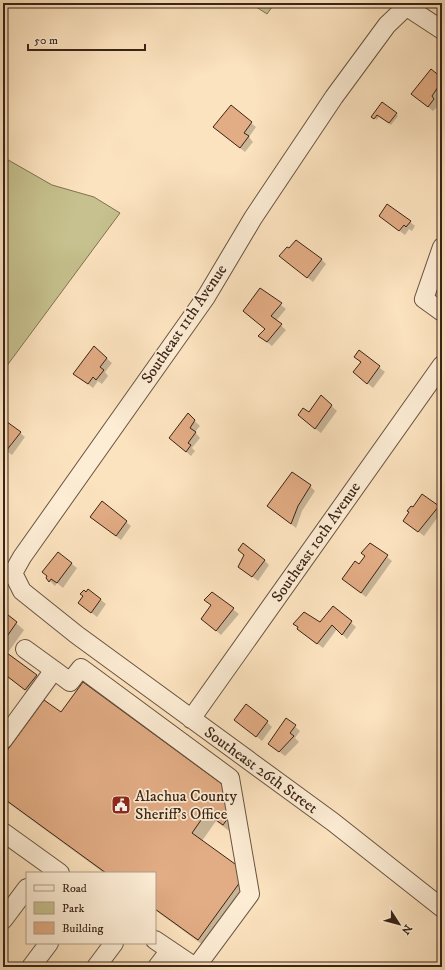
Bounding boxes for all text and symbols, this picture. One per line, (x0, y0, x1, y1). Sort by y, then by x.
scale bar (28, 26, 145, 52)
text: 50 m (34, 33, 58, 48)
street label: Southeast 11th Avenue (137, 260, 232, 387)
street label: Southeast 10th Avenue (267, 478, 365, 606)
street label: Southeast 26th Street (200, 722, 322, 818)
place label: Alachua County Sheriff's Office (135, 786, 237, 824)
public building icon: Alachua County Sheriff's Office (110, 794, 132, 816)
legend (26, 872, 156, 944)
text: Road (62, 881, 87, 896)
text: Park (62, 901, 84, 916)
north arrow (379, 904, 419, 944)
text: Building (62, 921, 103, 936)
text: N (398, 922, 415, 937)

